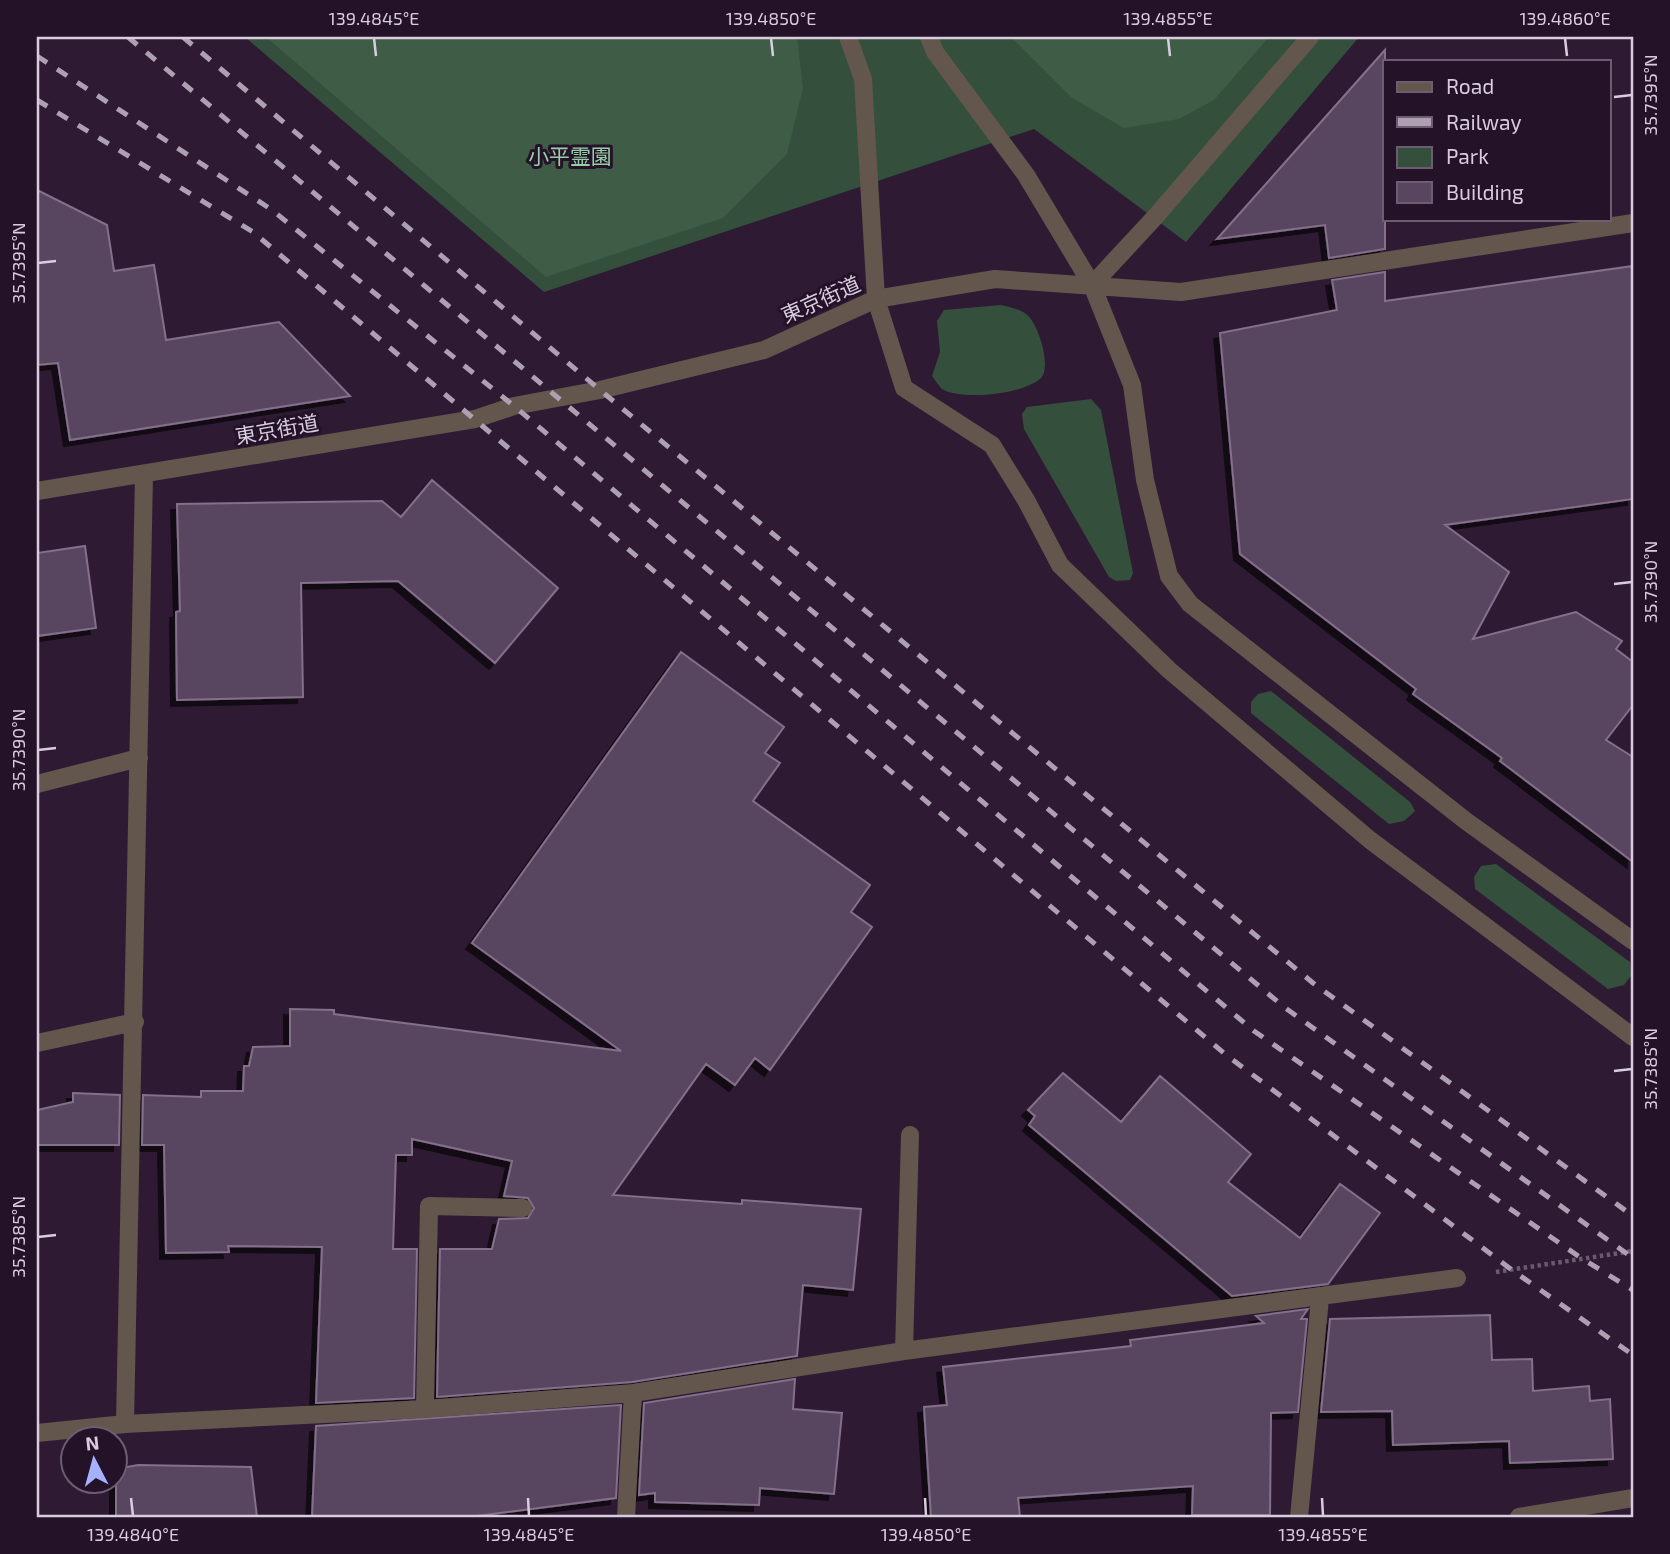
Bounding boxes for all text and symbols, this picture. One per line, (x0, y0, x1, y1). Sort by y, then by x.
text: 139.4845°E (329, 7, 419, 29)
text: 139.4850°E (726, 7, 816, 29)
text: 139.4855°E (1123, 7, 1213, 29)
text: 139.4860°E (1519, 7, 1611, 29)
text: 35.7395°N (1639, 54, 1661, 136)
legend (1383, 60, 1610, 220)
text: Road (1446, 73, 1494, 98)
text: Railway (1446, 109, 1522, 134)
park label: 小平霊園 (528, 143, 612, 168)
text: Park (1446, 143, 1489, 168)
text: Building (1446, 179, 1524, 204)
text: 35.7395°N (7, 222, 29, 304)
street label: 東京街道 (777, 270, 864, 327)
street label: 東京街道 (233, 409, 320, 448)
text: 35.7390°N (1639, 541, 1661, 623)
text: 35.7390°N (7, 709, 29, 791)
text: 35.7385°N (1639, 1028, 1661, 1110)
text: 35.7385°N (7, 1196, 29, 1278)
north arrow (60, 1424, 130, 1494)
text: N (84, 1430, 100, 1455)
text: 139.4840°E (87, 1523, 179, 1545)
text: 139.4845°E (484, 1523, 574, 1545)
text: 139.4850°E (881, 1523, 971, 1545)
text: 139.4855°E (1278, 1523, 1368, 1545)

